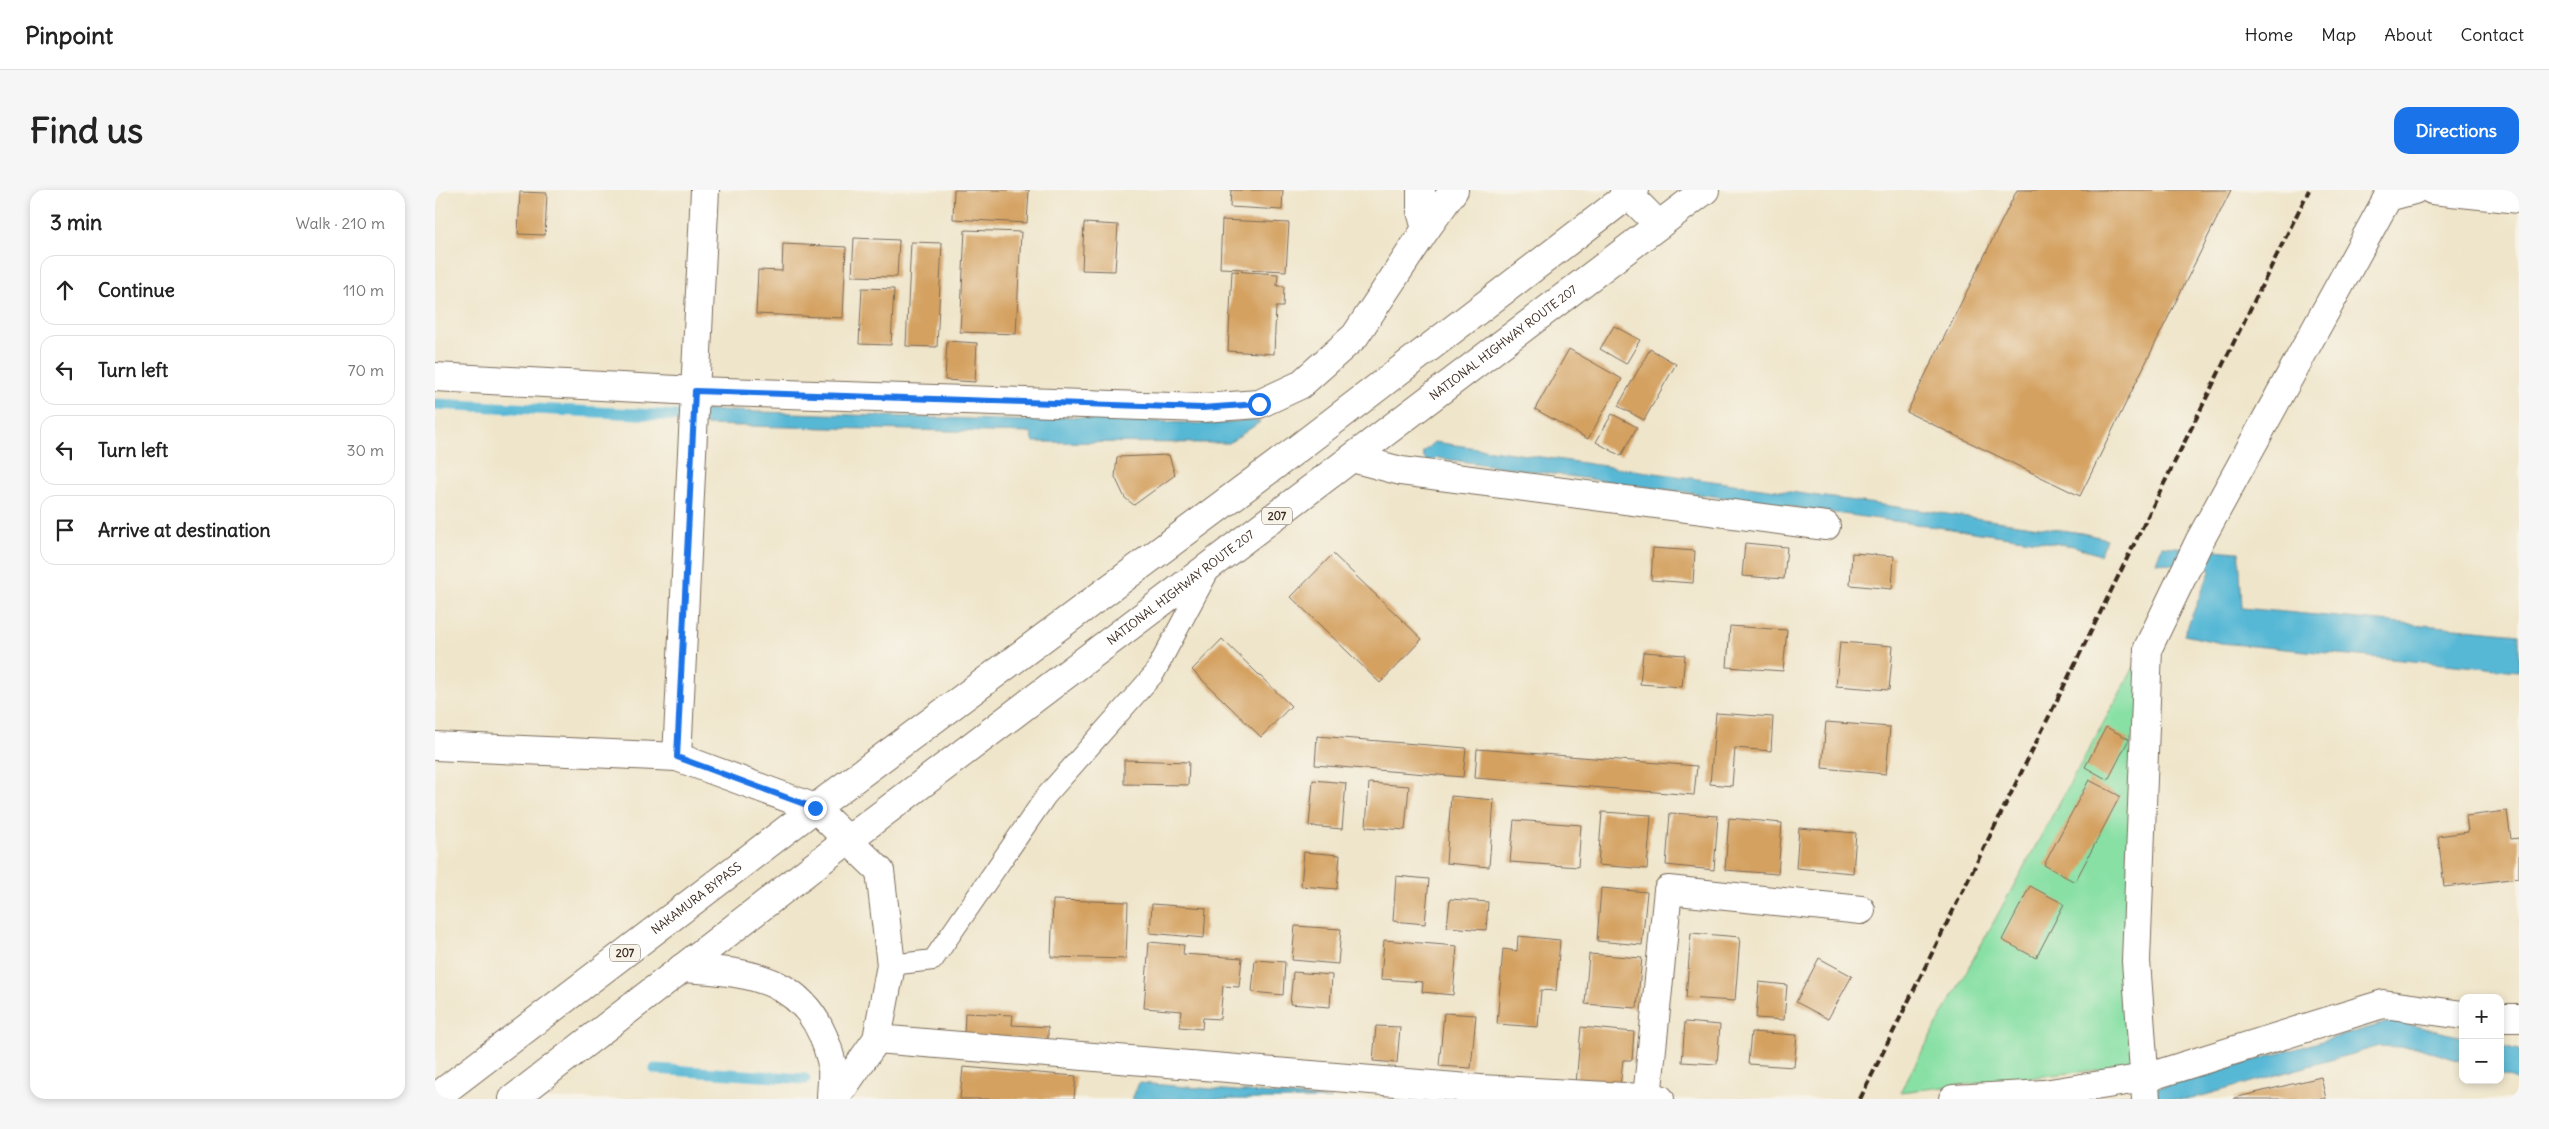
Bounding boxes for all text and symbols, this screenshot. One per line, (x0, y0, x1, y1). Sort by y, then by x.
text: Pinpoint (25, 20, 113, 50)
text: Home (2245, 23, 2293, 46)
text: Map (2321, 23, 2356, 46)
text: About (2384, 23, 2432, 46)
text: Contact (2460, 23, 2524, 46)
button: Directions (2394, 107, 2519, 154)
text: Find us (30, 108, 143, 152)
text: 3 min (50, 209, 102, 236)
text: Walk · 210 m (295, 213, 385, 233)
icon: ahead (51, 276, 79, 304)
text: Continue (98, 278, 175, 302)
text: 110 m (343, 280, 384, 300)
street label: NATIONAL HIGHWAY ROUTE 207 (1426, 282, 1580, 403)
icon: left (51, 356, 79, 384)
text: Turn left (98, 358, 168, 382)
text: 70 m (348, 360, 384, 380)
route start (1248, 393, 1271, 416)
icon: left (51, 436, 79, 464)
text: Turn left (98, 438, 168, 462)
text: 30 m (347, 440, 384, 460)
road number: 207 (1262, 508, 1292, 524)
icon: arrive (51, 516, 79, 544)
text: Arrive at destination (98, 518, 271, 542)
street label: NATIONAL HIGHWAY ROUTE 207 (1104, 526, 1257, 648)
route end (804, 797, 827, 820)
street label: NAKAMURA BYPASS (648, 859, 745, 937)
road number: 207 (610, 944, 640, 961)
map controls (2459, 994, 2504, 1084)
button: + (2459, 994, 2504, 1039)
button: − (2459, 1039, 2504, 1084)

